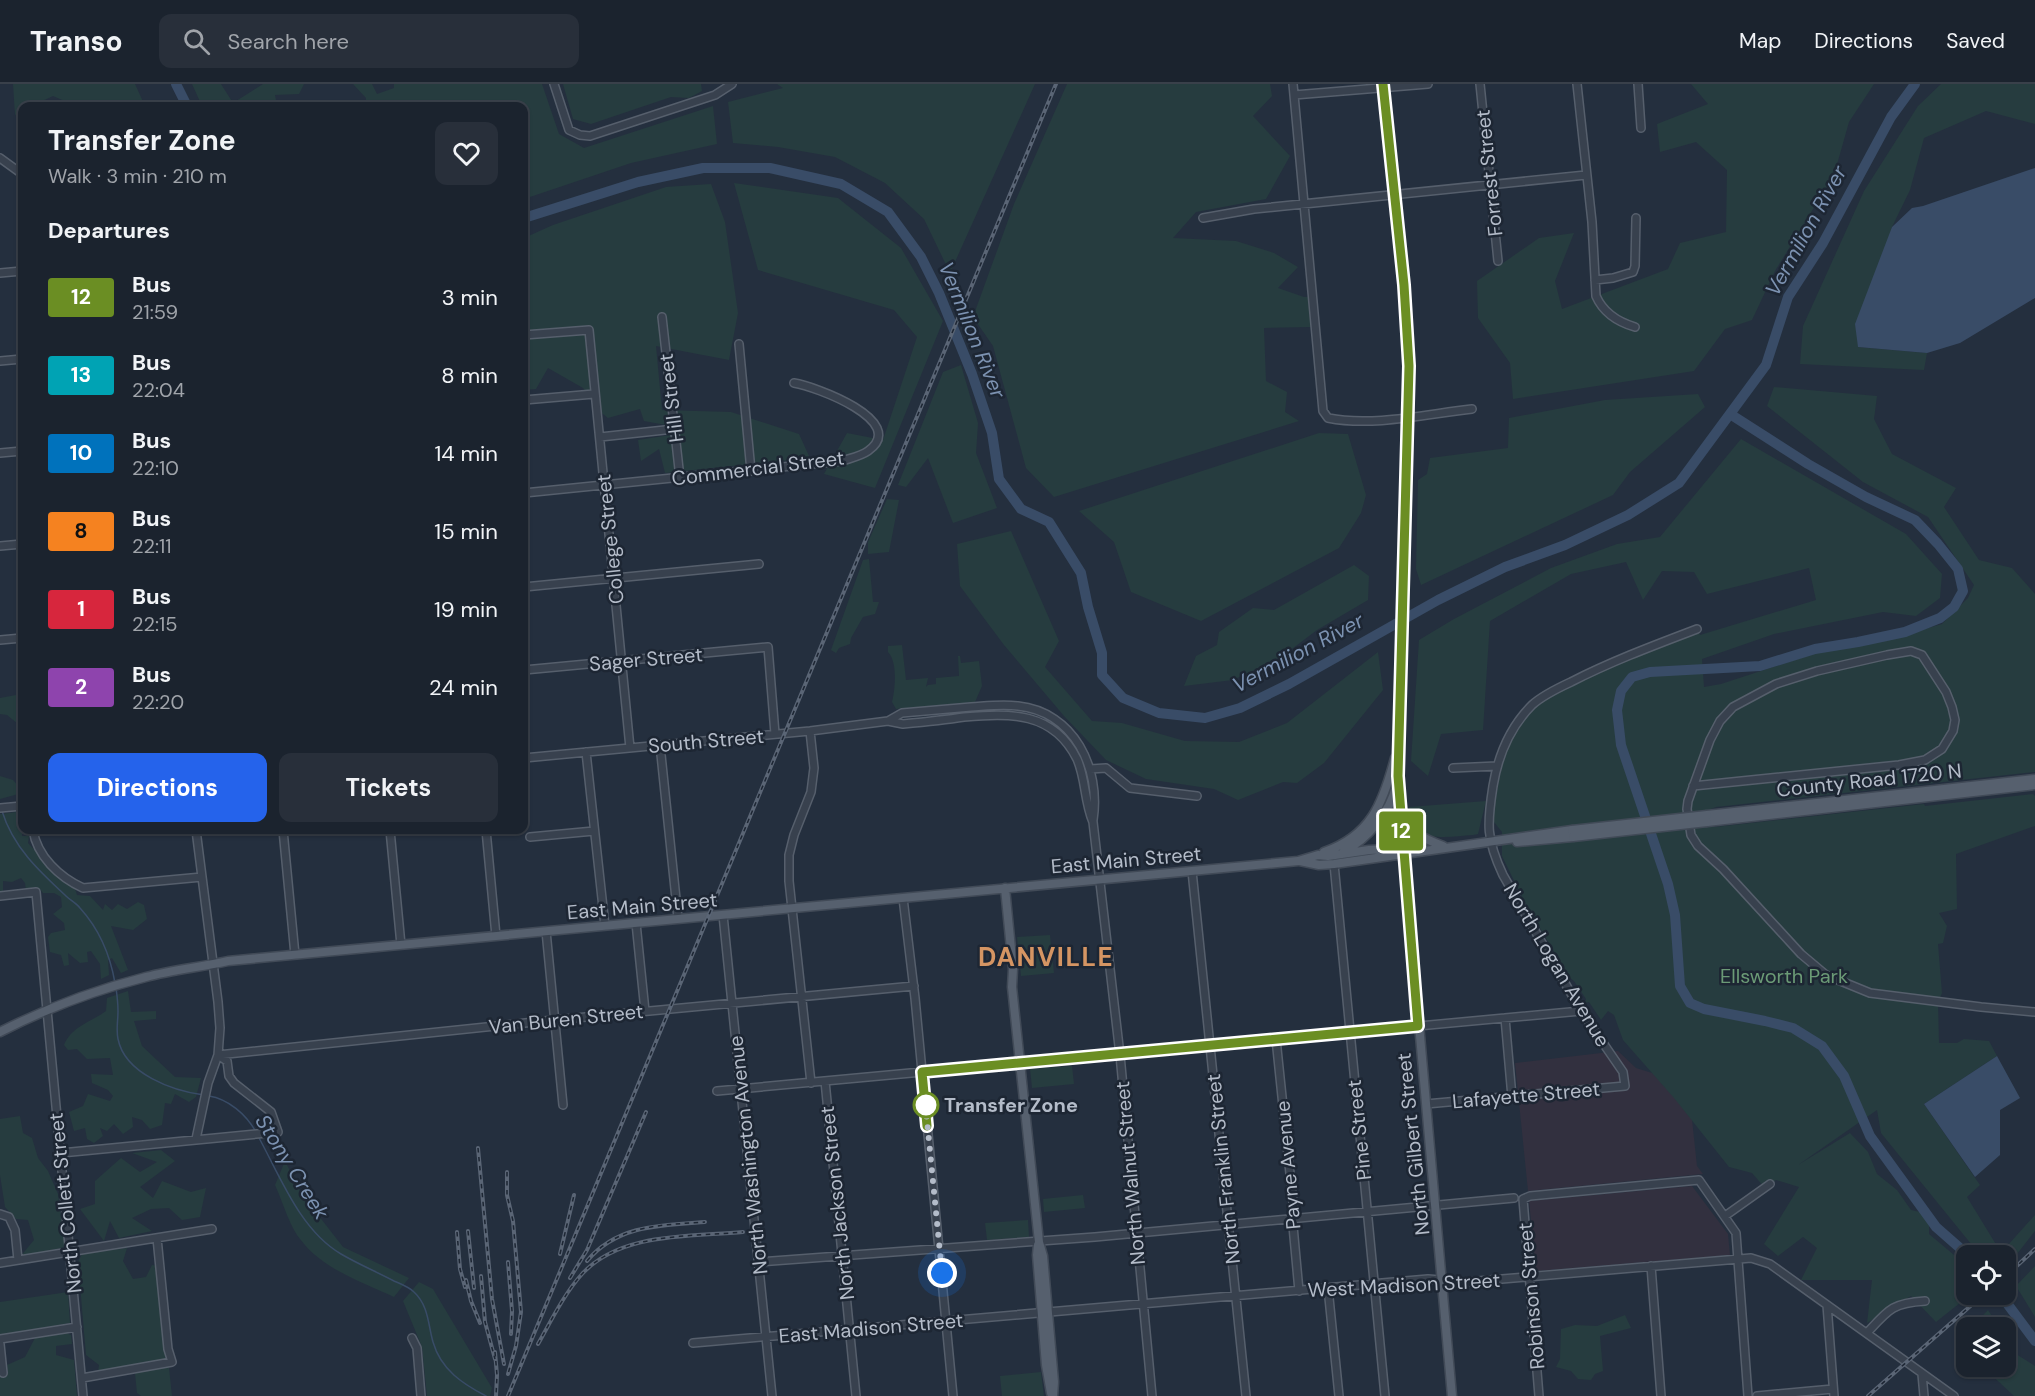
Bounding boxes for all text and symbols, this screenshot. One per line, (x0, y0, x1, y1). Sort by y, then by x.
search box (159, 14, 579, 68)
text: Transo (30, 23, 123, 60)
icon: search (180, 25, 213, 58)
text: Search here (228, 27, 349, 56)
text: Map (1739, 27, 1781, 55)
text: Directions (1814, 27, 1913, 55)
text: Saved (1946, 27, 2005, 55)
street label: Forrest Street (1469, 108, 1509, 238)
text: Transfer Zone (48, 122, 236, 159)
button: heart (435, 122, 498, 185)
water label: Vermilion River (1759, 160, 1854, 301)
text: Walk · 3 min · 210 m (48, 163, 227, 189)
text: Departures (48, 216, 170, 245)
water label: Vermilion River (932, 258, 1013, 404)
text: Bus (132, 270, 171, 299)
text: 12 (71, 283, 91, 311)
text: 3 min (442, 283, 498, 312)
text: 21:59 (132, 299, 178, 325)
text: Bus (132, 348, 171, 377)
street label: Hill Street (653, 352, 689, 444)
text: 13 (71, 361, 91, 389)
text: 8 min (441, 361, 498, 390)
text: 22:04 (132, 377, 185, 403)
text: Bus (132, 426, 171, 455)
text: 10 (70, 439, 92, 467)
text: 14 min (434, 439, 498, 468)
street label: Commercial Street (670, 444, 846, 491)
text: 22:10 (132, 455, 179, 481)
street label: College Street (590, 473, 630, 605)
text: Bus (132, 504, 171, 533)
text: 8 (74, 517, 88, 545)
text: 15 min (434, 517, 498, 546)
text: 22:11 (132, 533, 172, 559)
text: Bus (132, 582, 171, 611)
text: 1 (77, 595, 85, 623)
text: 19 min (434, 595, 498, 624)
water label: Vermilion River (1227, 606, 1370, 699)
text: 22:15 (132, 611, 178, 637)
street label: Sager Street (588, 641, 704, 677)
text: Bus (132, 660, 171, 689)
text: 2 (75, 673, 87, 701)
text: 24 min (429, 673, 498, 702)
text: 22:20 (132, 689, 184, 715)
street label: South Street (647, 723, 765, 759)
button: Directions (48, 753, 267, 822)
button: Tickets (279, 753, 498, 822)
street label: County Road 1720 N (1775, 757, 1963, 803)
line badge: 12 (1374, 812, 1428, 850)
text: 12 (1391, 817, 1411, 845)
street label: East Main Street (1050, 840, 1202, 880)
street label: North Logan Avenue (1498, 879, 1616, 1051)
street label: East Main Street (566, 886, 718, 926)
district label: DANVILLE (978, 940, 1114, 974)
park label: Ellsworth Park (1720, 963, 1848, 989)
street label: Van Buren Street (487, 998, 645, 1040)
street label: North Washington Avenue (723, 1034, 773, 1276)
street label: North Gilbert Street (1390, 1051, 1436, 1236)
street label: North Franklin Street (1200, 1073, 1246, 1265)
street label: Lafayette Street (1451, 1076, 1601, 1114)
street label: Pine Street (1341, 1078, 1377, 1182)
street label: North Walnut Street (1109, 1080, 1151, 1266)
marker: Transfer Zone (913, 1092, 939, 1118)
place label: Transfer Zone (944, 1092, 1078, 1118)
street label: Payne Avenue (1269, 1100, 1307, 1230)
street label: North Jackson Street (814, 1105, 860, 1301)
water label: Stony Creek (249, 1109, 336, 1225)
street label: North Collett Street (43, 1111, 87, 1295)
street label: Robinson Street (1512, 1221, 1550, 1371)
map controls (1956, 1245, 2016, 1377)
button: locate (1956, 1245, 2016, 1305)
your location (927, 1258, 957, 1288)
street label: West Madison Street (1307, 1267, 1501, 1303)
street label: East Madison Street (778, 1307, 965, 1349)
button: layers (1956, 1317, 2016, 1377)

